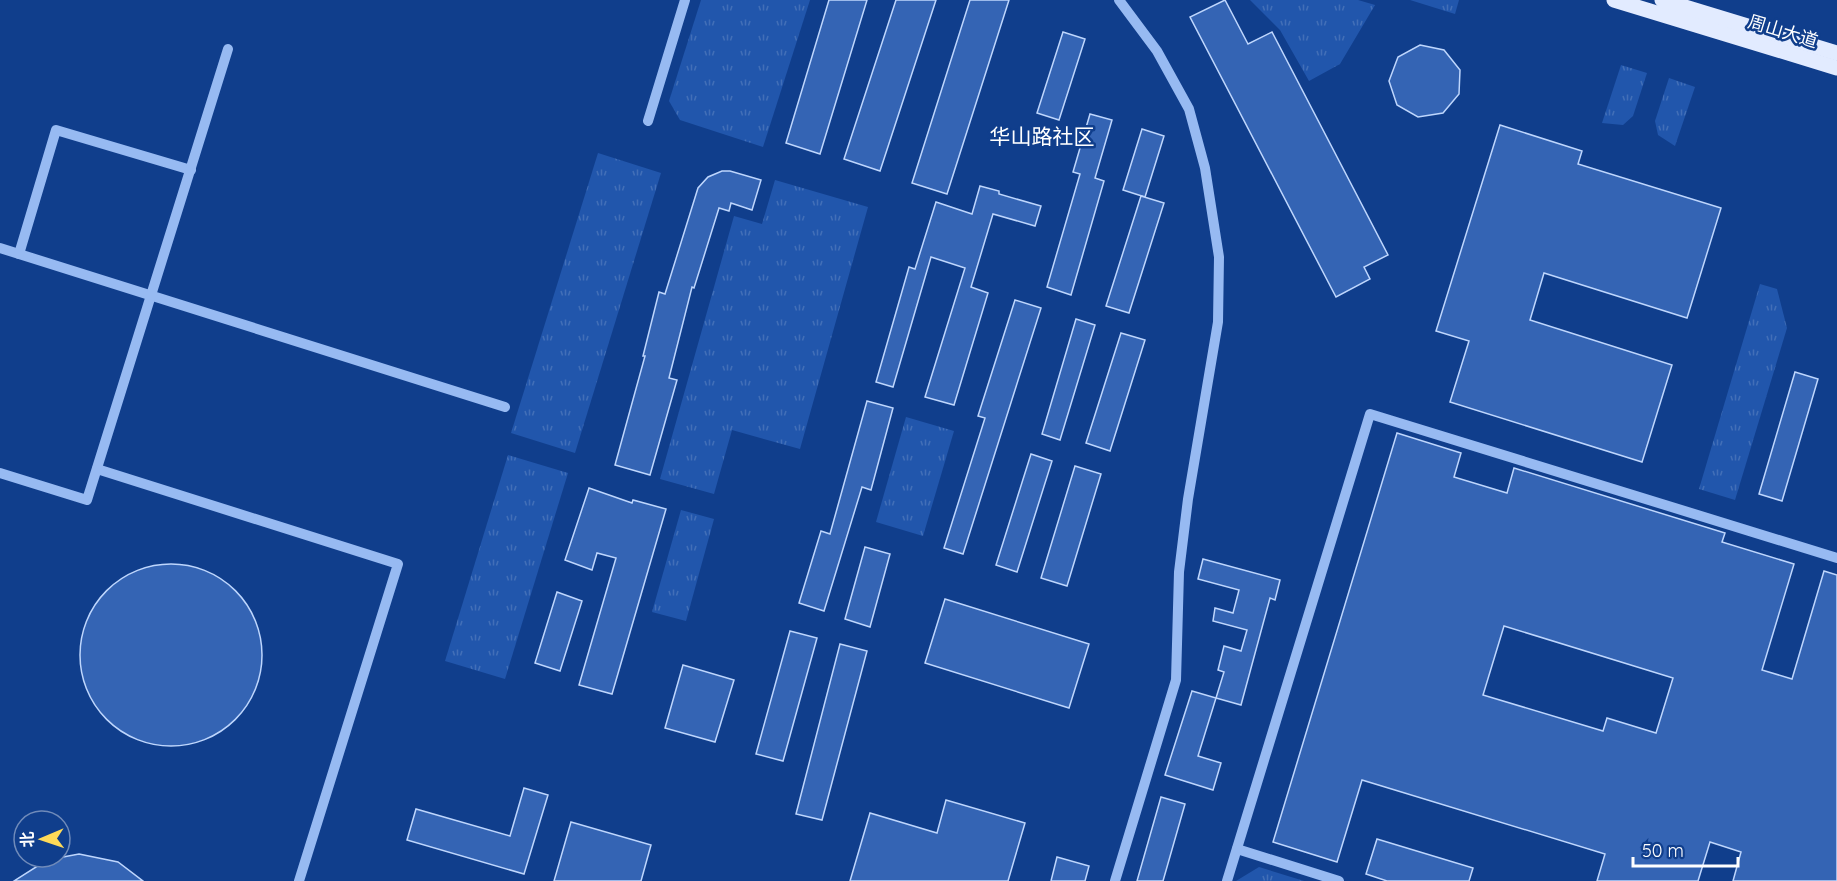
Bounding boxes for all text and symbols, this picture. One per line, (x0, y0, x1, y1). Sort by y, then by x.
street label: 周山大道 (1745, 9, 1821, 53)
district label: 华山路社区 (990, 123, 1095, 149)
north arrow (12, 809, 72, 869)
scale bar (1633, 830, 1738, 868)
text: 北 (17, 831, 37, 848)
text: 50 m (1642, 839, 1684, 862)

